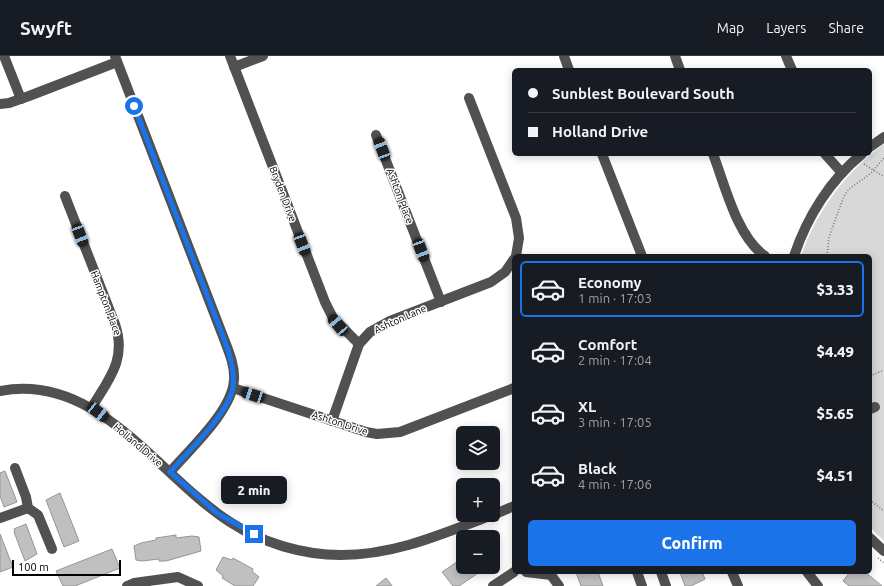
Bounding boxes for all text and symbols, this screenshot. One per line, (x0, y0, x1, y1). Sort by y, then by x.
text: Swyft (20, 17, 72, 39)
text: Map (717, 20, 744, 36)
text: Layers (766, 20, 806, 36)
text: Share (828, 20, 864, 36)
text: Sunblest Boulevard South (552, 85, 734, 102)
route start (125, 97, 143, 115)
text: Holland Drive (552, 123, 648, 140)
car (372, 136, 392, 162)
street label: Bryden Drive (267, 165, 299, 223)
street label: Ashton Place (384, 167, 416, 225)
car (70, 222, 90, 248)
car (292, 231, 312, 257)
car (411, 237, 431, 263)
street label: Hampton Place (89, 269, 123, 337)
icon: car (530, 271, 566, 307)
text: Economy (578, 274, 642, 291)
text: $3.33 (816, 281, 854, 298)
text: 1 min · 17:03 (578, 291, 652, 305)
street label: Ashton Lane (372, 303, 428, 335)
car (326, 312, 350, 338)
icon: car (530, 333, 566, 369)
text: Comfort (578, 336, 637, 353)
text: $4.49 (816, 343, 854, 360)
text: 2 min · 17:04 (578, 353, 652, 367)
car (240, 386, 266, 404)
icon: car (530, 395, 566, 431)
text: XL (578, 398, 596, 415)
car (85, 400, 111, 424)
text: $5.65 (816, 405, 854, 422)
street label: Ashton Drive (311, 409, 369, 437)
text: 3 min · 17:05 (578, 415, 652, 429)
street label: Holland Drive (111, 421, 165, 469)
map controls (456, 426, 500, 574)
button: layers (456, 426, 500, 470)
icon: car (530, 457, 566, 493)
text: Black (578, 460, 617, 477)
text: $4.51 (816, 467, 854, 484)
callout: 2 min (221, 476, 287, 504)
text: 4 min · 17:06 (578, 477, 652, 491)
button: + (456, 478, 500, 522)
text: 2 min (237, 483, 271, 497)
button: Confirm (528, 520, 856, 566)
route end (245, 525, 263, 543)
button: − (456, 530, 500, 574)
scale bar (12, 558, 121, 577)
text: 100 m (18, 561, 49, 573)

